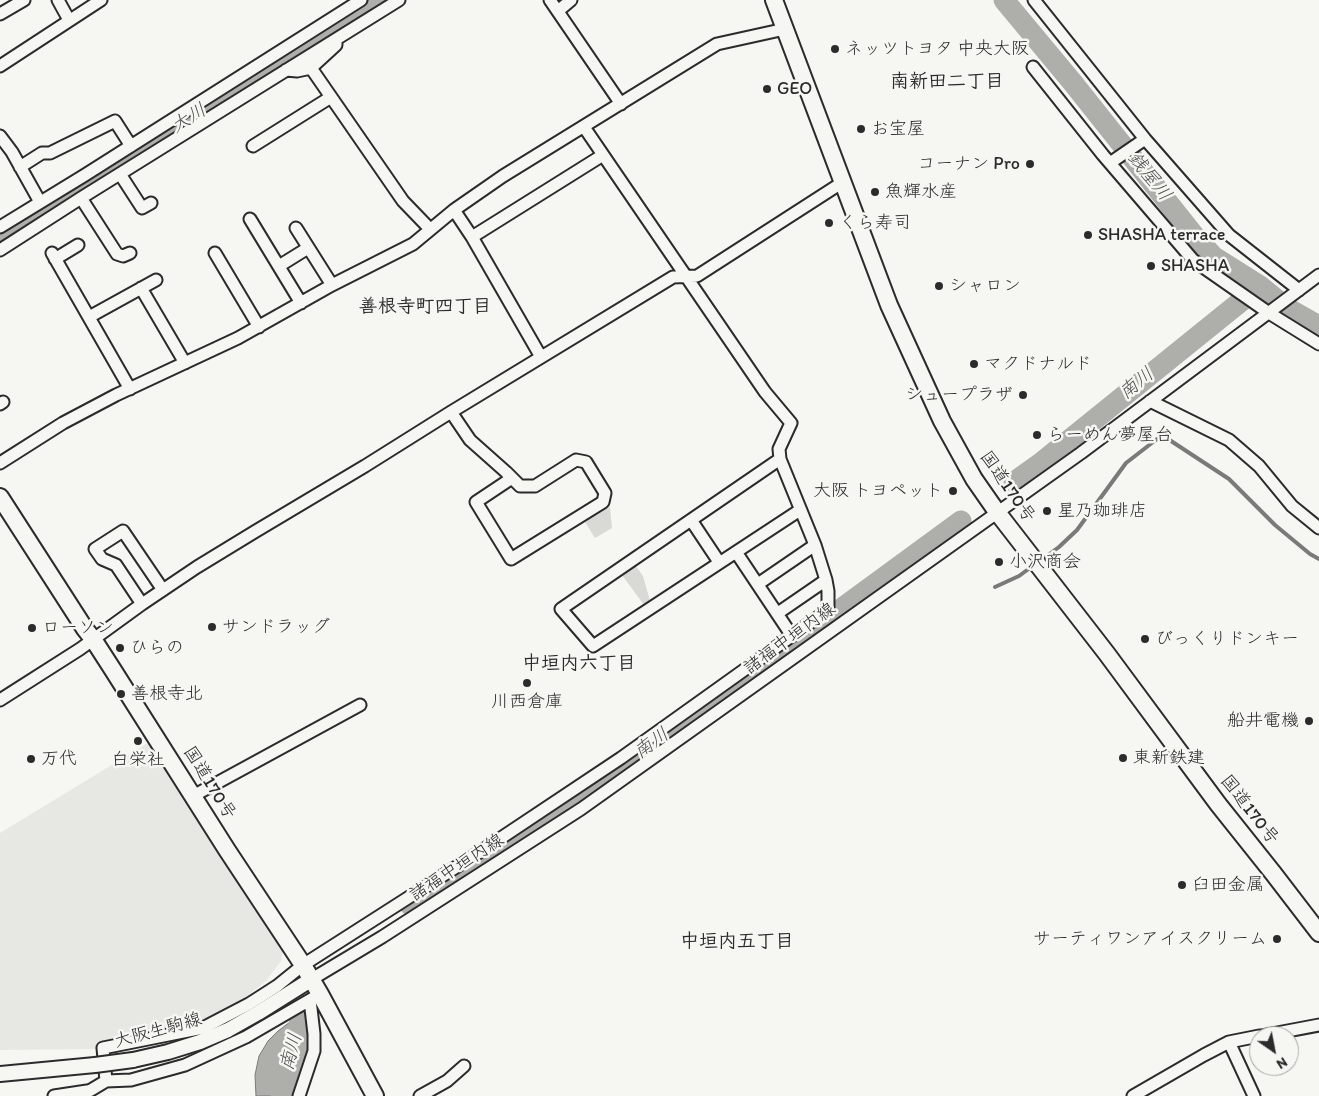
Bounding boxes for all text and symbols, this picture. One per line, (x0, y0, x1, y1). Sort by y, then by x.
place label: ネッツトヨタ 中央大阪 (845, 38, 1029, 60)
marker: ネッツトヨタ 中央大阪 (829, 43, 841, 55)
district label: 南新田二丁目 (890, 71, 1004, 93)
place label: GEO (777, 78, 812, 100)
marker: GEO (761, 83, 773, 95)
water label: 大川 (167, 99, 211, 139)
place label: お宝屋 (871, 118, 925, 140)
marker: お宝屋 (855, 123, 867, 135)
water label: 銭屋川 (1122, 148, 1176, 206)
place label: コーナン Pro (917, 153, 1020, 175)
marker: コーナン Pro (1024, 158, 1036, 170)
place label: 魚輝水産 (885, 181, 957, 203)
marker: 魚輝水産 (869, 186, 881, 198)
place label: くら寿司 (839, 212, 911, 234)
marker: くら寿司 (823, 217, 835, 229)
place label: SHASHA terrace (1098, 224, 1225, 246)
marker: SHASHA terrace (1082, 229, 1094, 241)
place label: SHASHA (1161, 255, 1229, 277)
marker: SHASHA (1145, 260, 1157, 272)
place label: シャロン (949, 275, 1021, 297)
marker: シャロン (933, 280, 945, 292)
district label: 善根寺町四丁目 (359, 296, 491, 318)
place label: マクドナルド (984, 353, 1092, 375)
marker: マクドナルド (968, 358, 980, 370)
water label: 南川 (1115, 363, 1159, 405)
place label: シュープラザ (905, 384, 1013, 406)
marker: シュープラザ (1017, 389, 1029, 401)
place label: らーめん夢屋台 (1047, 424, 1173, 446)
marker: らーめん夢屋台 (1031, 429, 1043, 441)
street label: 国道170号 (975, 447, 1039, 527)
place label: 大阪 トヨペット (813, 480, 943, 502)
marker: 大阪 トヨペット (947, 485, 959, 497)
place label: 星乃珈琲店 (1057, 500, 1147, 522)
marker: 星乃珈琲店 (1041, 505, 1053, 517)
place label: 小沢商会 (1009, 551, 1081, 573)
marker: 小沢商会 (993, 556, 1005, 568)
street label: 諸福中垣内線 (740, 599, 840, 679)
place label: サンドラッグ (222, 616, 330, 638)
place label: ローソン (42, 617, 114, 639)
marker: サンドラッグ (206, 621, 218, 633)
marker: ローソン (26, 622, 38, 634)
place label: びっくりドンキー (1155, 628, 1299, 650)
marker: びっくりドンキー (1139, 633, 1151, 645)
place label: ひらの (130, 637, 184, 659)
marker: ひらの (114, 642, 126, 654)
district label: 中垣内六丁目 (522, 653, 636, 675)
marker: 川西倉庫 (521, 677, 533, 689)
place label: 善根寺北 (131, 683, 203, 705)
marker: 善根寺北 (115, 688, 127, 700)
place label: 川西倉庫 (491, 691, 563, 713)
place label: 船井電機 (1227, 710, 1299, 732)
marker: 船井電機 (1303, 715, 1315, 727)
water label: 南川 (630, 724, 674, 764)
marker: 白栄社 (132, 735, 144, 747)
street label: 国道170号 (178, 742, 240, 824)
place label: 東新鉄建 (1133, 747, 1205, 769)
place label: 万代 (41, 748, 77, 770)
place label: 白栄社 (111, 749, 165, 771)
marker: 東新鉄建 (1117, 752, 1129, 764)
marker: 万代 (25, 753, 37, 765)
street label: 国道170号 (1215, 771, 1283, 849)
street label: 諸福中垣内線 (406, 830, 508, 906)
place label: 臼田金属 (1192, 874, 1264, 896)
marker: 臼田金属 (1176, 879, 1188, 891)
place label: サーティワンアイスクリーム (1033, 928, 1267, 950)
district label: 中垣内五丁目 (680, 931, 794, 953)
marker: サーティワンアイスクリーム (1271, 933, 1283, 945)
street label: 大阪生駒線 (112, 1009, 204, 1053)
north arrow (1249, 1026, 1299, 1076)
water label: 南川 (276, 1031, 308, 1073)
text: N (1273, 1053, 1290, 1073)

